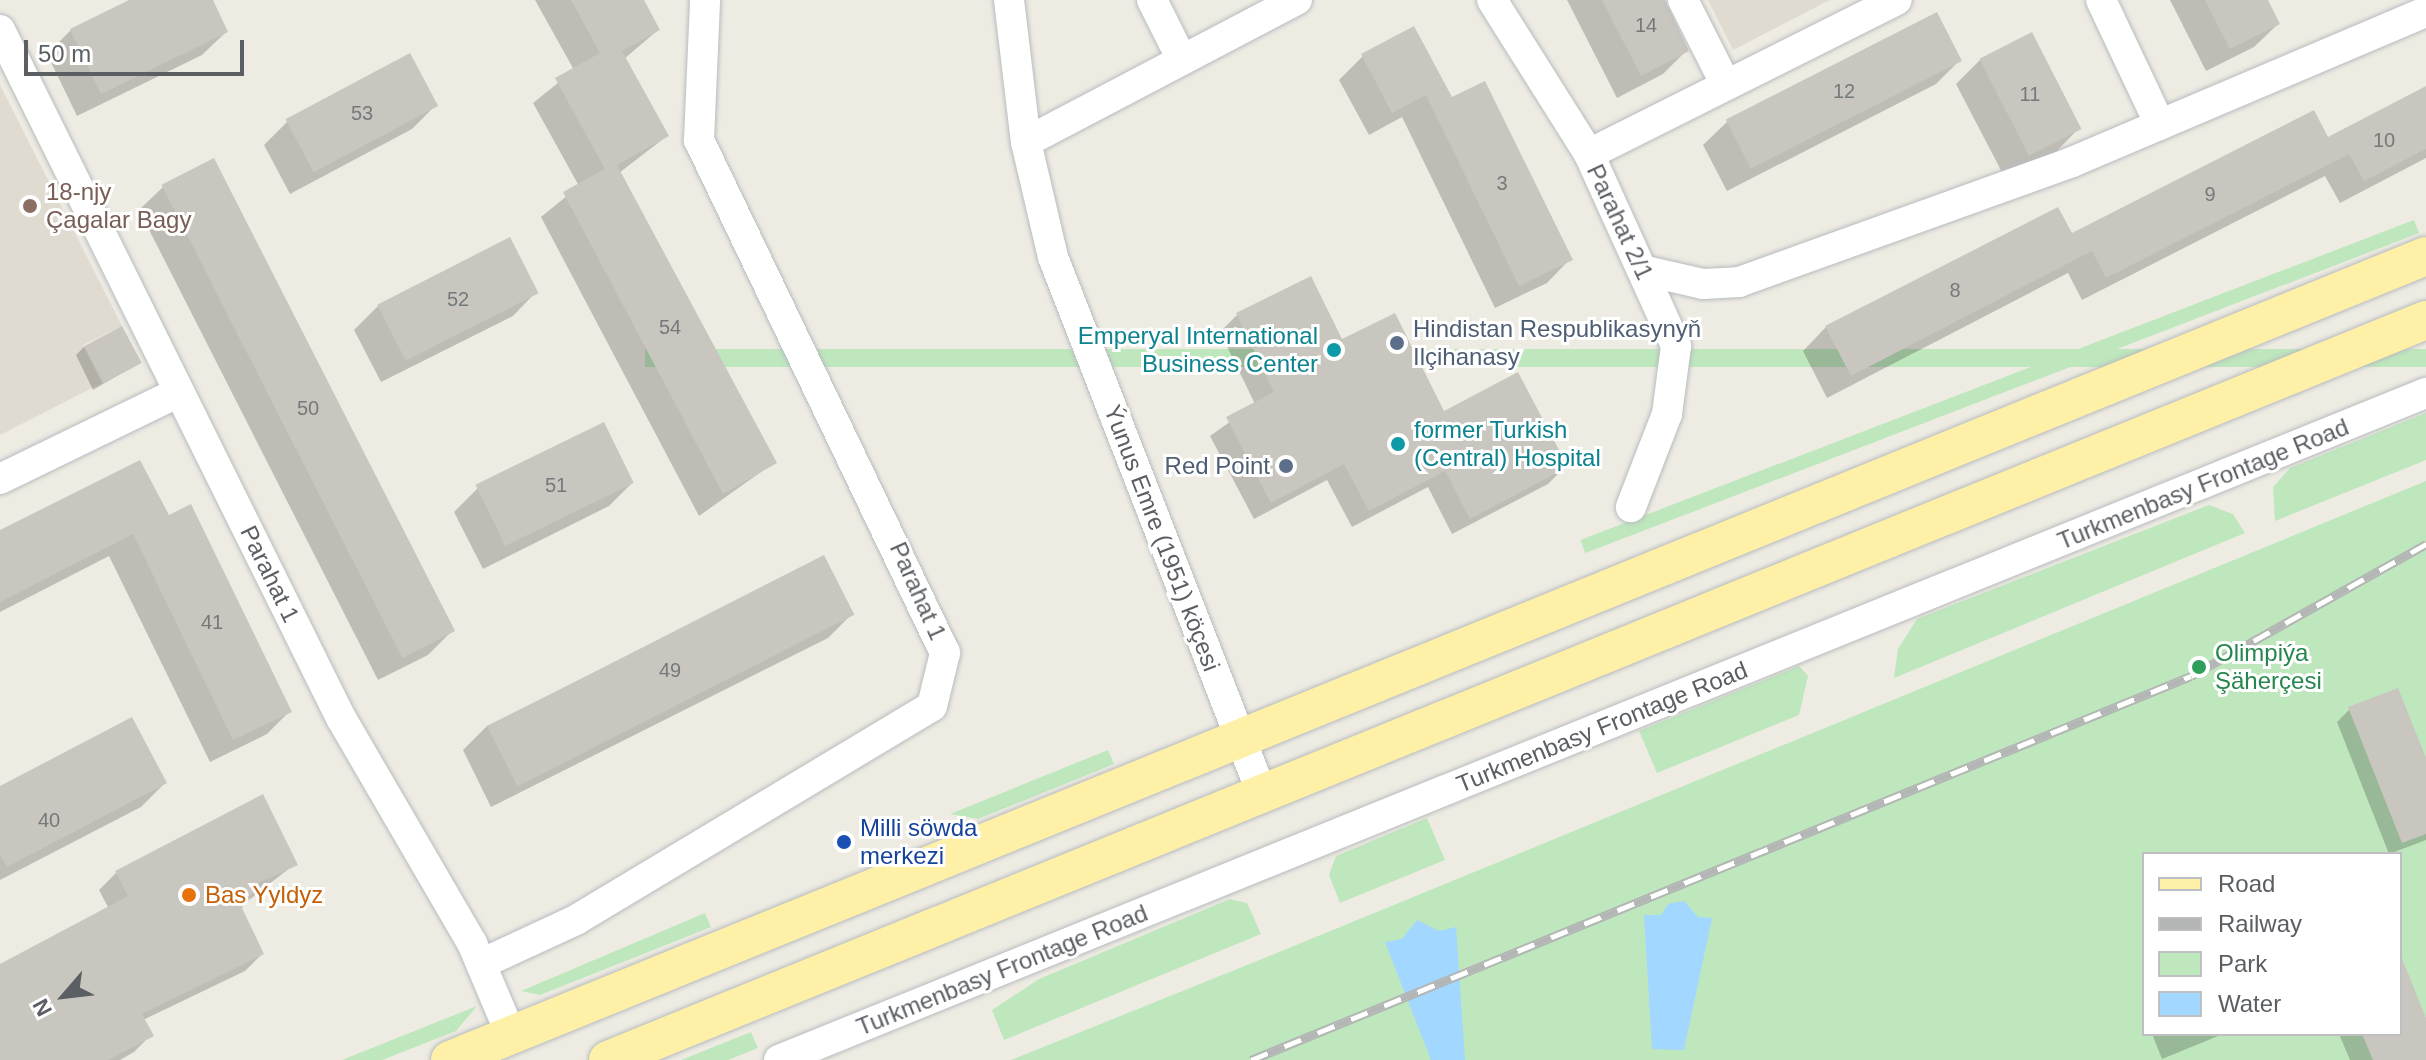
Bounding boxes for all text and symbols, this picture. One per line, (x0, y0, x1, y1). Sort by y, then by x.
house number: 14 (1635, 13, 1657, 37)
scale bar (28, 24, 248, 74)
text: 50 m (38, 40, 91, 67)
house number: 12 (1833, 79, 1855, 103)
house number: 11 (2020, 82, 2040, 106)
house number: 53 (351, 101, 373, 125)
house number: 10 (2373, 128, 2395, 152)
street label: Parahat 2/1 (1581, 160, 1659, 284)
house number: 3 (1496, 171, 1508, 195)
place label: 18-njy Çagalar Bagy (46, 178, 191, 234)
house number: 9 (2204, 182, 2216, 206)
marker: 18-njy Çagalar Bagy (21, 197, 39, 215)
house number: 8 (1949, 278, 1961, 302)
house number: 52 (447, 287, 469, 311)
house number: 54 (659, 315, 681, 339)
place label: Hindistan Respublikasynyň Ilçihanasy (1413, 315, 1701, 371)
place label: Emperyal International Business Center (1078, 322, 1318, 378)
marker: Hindistan Respublikasynyň Ilçihanasy (1388, 334, 1406, 352)
marker: Emperyal International Business Center (1325, 341, 1343, 359)
house number: 50 (297, 396, 319, 420)
street label: Ýunus Emre (1951) köçesi (1098, 401, 1226, 675)
street label: Turkmenbasy Frontage Road (2053, 412, 2353, 556)
place label: former Turkish (Central) Hospital (1414, 416, 1601, 472)
marker: former Turkish (Central) Hospital (1389, 435, 1407, 453)
place label: Red Point (1165, 452, 1270, 480)
marker: Red Point (1277, 457, 1295, 475)
house number: 51 (545, 473, 567, 497)
street label: Parahat 1 (234, 521, 306, 627)
street label: Parahat 1 (884, 538, 952, 644)
house number: 41 (201, 610, 223, 634)
place label: Olimpiýa Şäherçesi (2215, 639, 2322, 695)
street label: Turkmenbasy Frontage Road (1452, 655, 1752, 799)
house number: 49 (659, 658, 681, 682)
marker: Olimpiýa Şäherçesi (2190, 658, 2208, 676)
house number: 40 (38, 808, 60, 832)
place label: Milli söwda merkezi (860, 814, 977, 870)
marker: Milli söwda merkezi (835, 833, 853, 851)
legend (2142, 852, 2402, 1036)
text: Road (2218, 870, 2275, 897)
place label: Bas Yyldyz (205, 881, 324, 909)
marker: Bas Yyldyz (180, 886, 198, 904)
street label: Turkmenbasy Frontage Road (852, 898, 1152, 1042)
text: Railway (2218, 910, 2302, 937)
text: Park (2218, 950, 2267, 977)
north arrow (24, 956, 104, 1036)
text: Water (2218, 990, 2281, 1017)
text: N (28, 995, 57, 1020)

